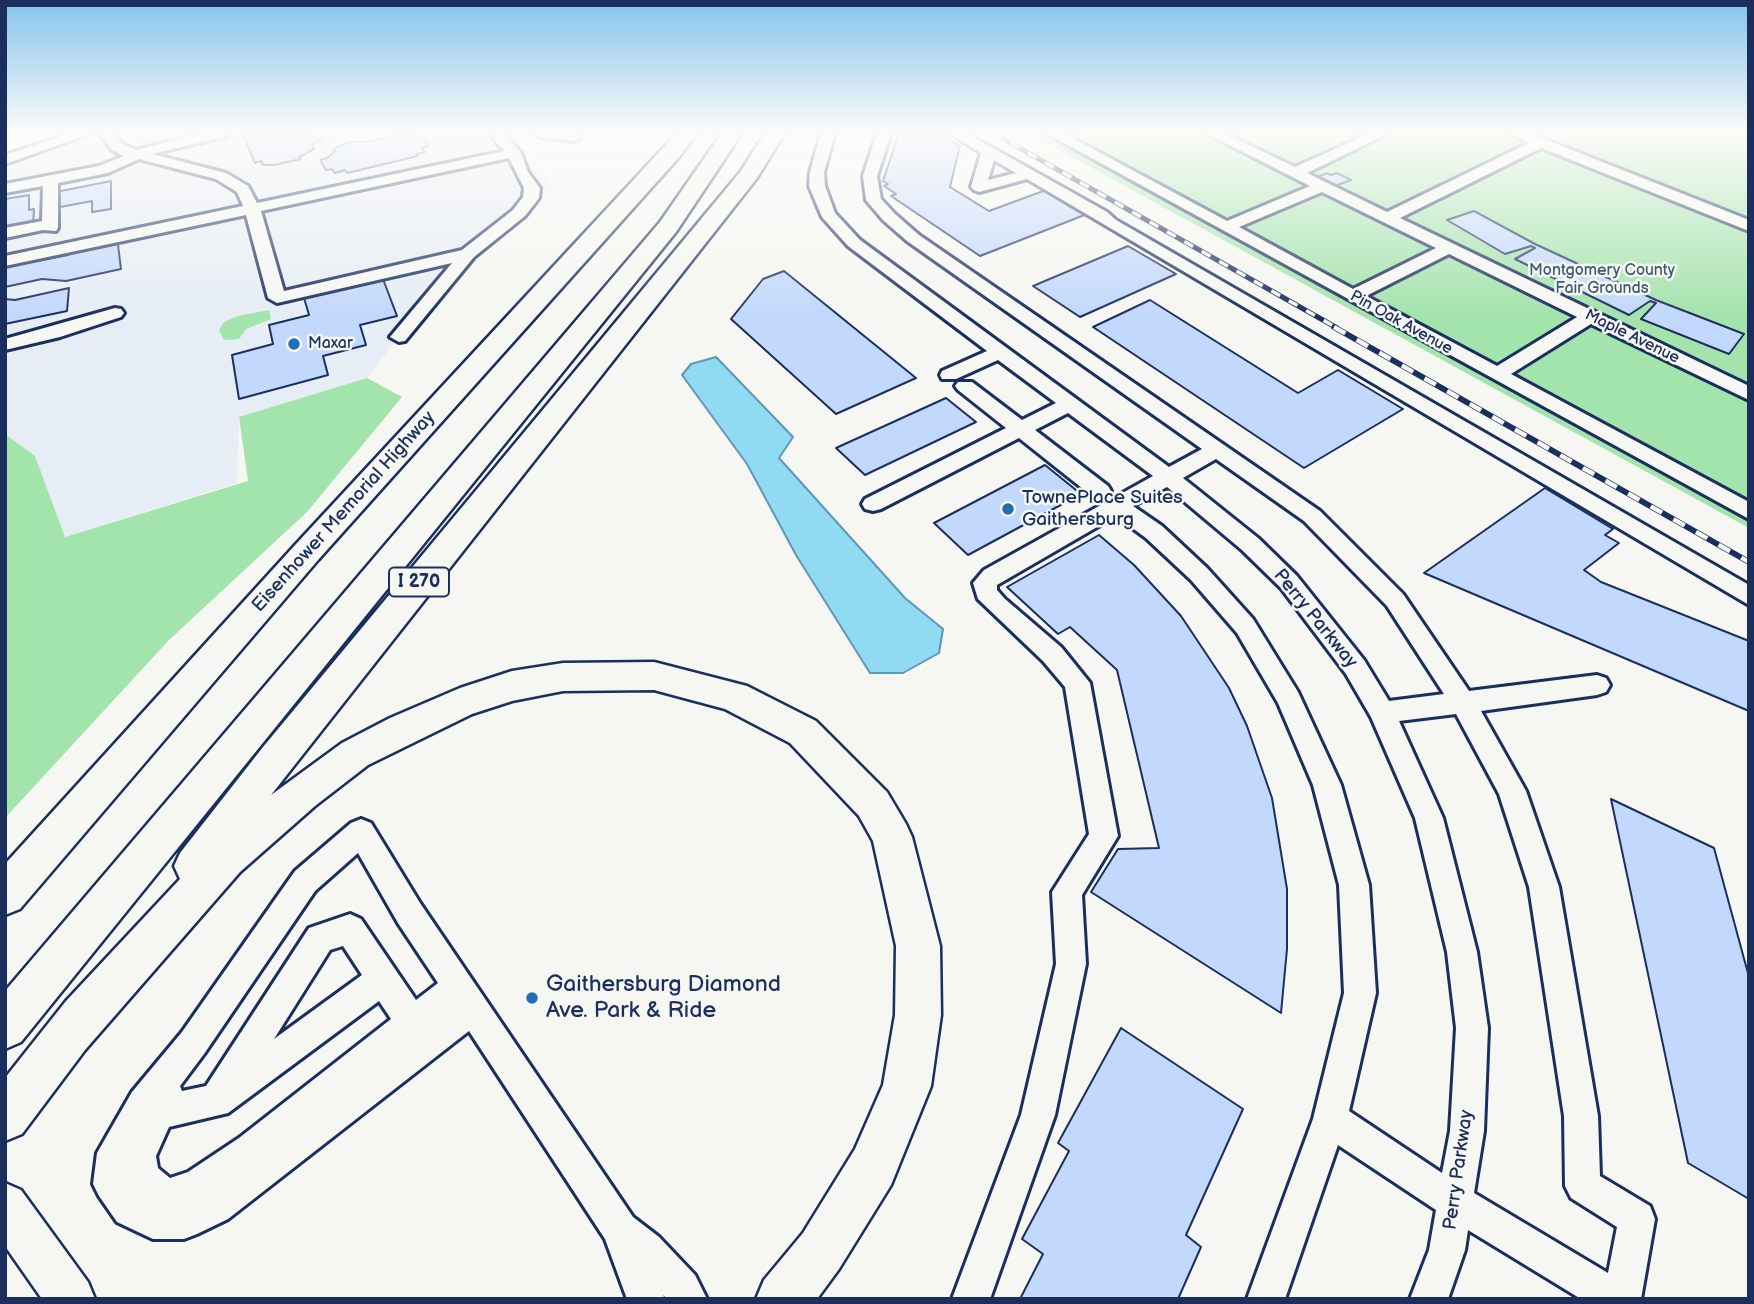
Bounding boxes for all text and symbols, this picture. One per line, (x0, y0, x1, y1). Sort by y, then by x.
park label: Montgomery County Fair Grounds (1529, 261, 1675, 299)
street label: Pin Oak Avenue (1346, 287, 1456, 359)
street label: Maple Avenue (1581, 306, 1683, 368)
place label: Maxar (308, 334, 353, 354)
marker: Maxar (286, 336, 302, 352)
street label: Eisenhower Memorial Highway (248, 407, 440, 617)
place label: TownePlace Suites Gaithersburg (1022, 487, 1183, 531)
marker: TownePlace Suites Gaithersburg (1000, 501, 1016, 517)
street label: Perry Parkway (1268, 565, 1362, 673)
road number: I 270 (389, 568, 449, 596)
place label: Gaithersburg Diamond Ave. Park & Ride (546, 971, 781, 1025)
marker: Gaithersburg Diamond Ave. Park & Ride (524, 990, 540, 1006)
street label: Perry Parkway (1439, 1109, 1479, 1231)

